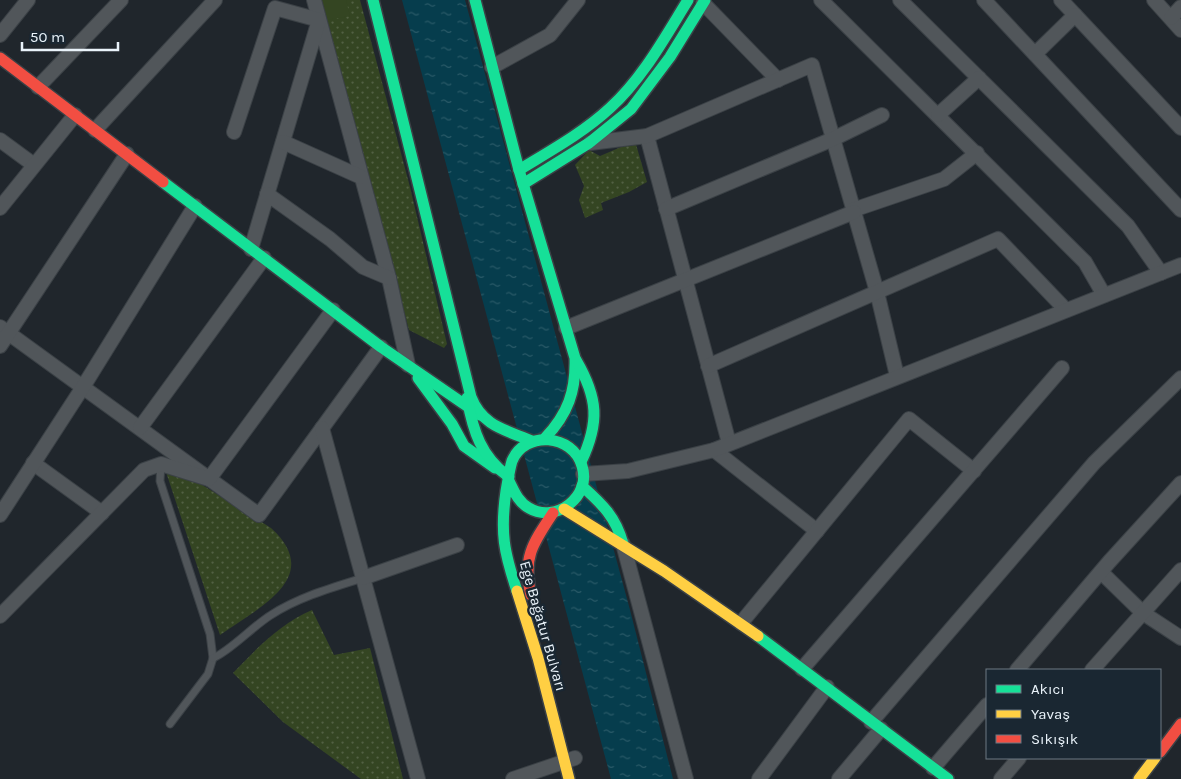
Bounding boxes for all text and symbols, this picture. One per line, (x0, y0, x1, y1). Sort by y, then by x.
scale bar (22, 20, 119, 52)
text: 50 m (30, 28, 65, 46)
street label: Ege Bağatur Bulvarı (516, 559, 570, 693)
legend (986, 669, 1161, 759)
text: Akıcı (1031, 680, 1065, 698)
text: Yavaş (1031, 705, 1070, 723)
text: Sıkışık (1031, 730, 1078, 748)

